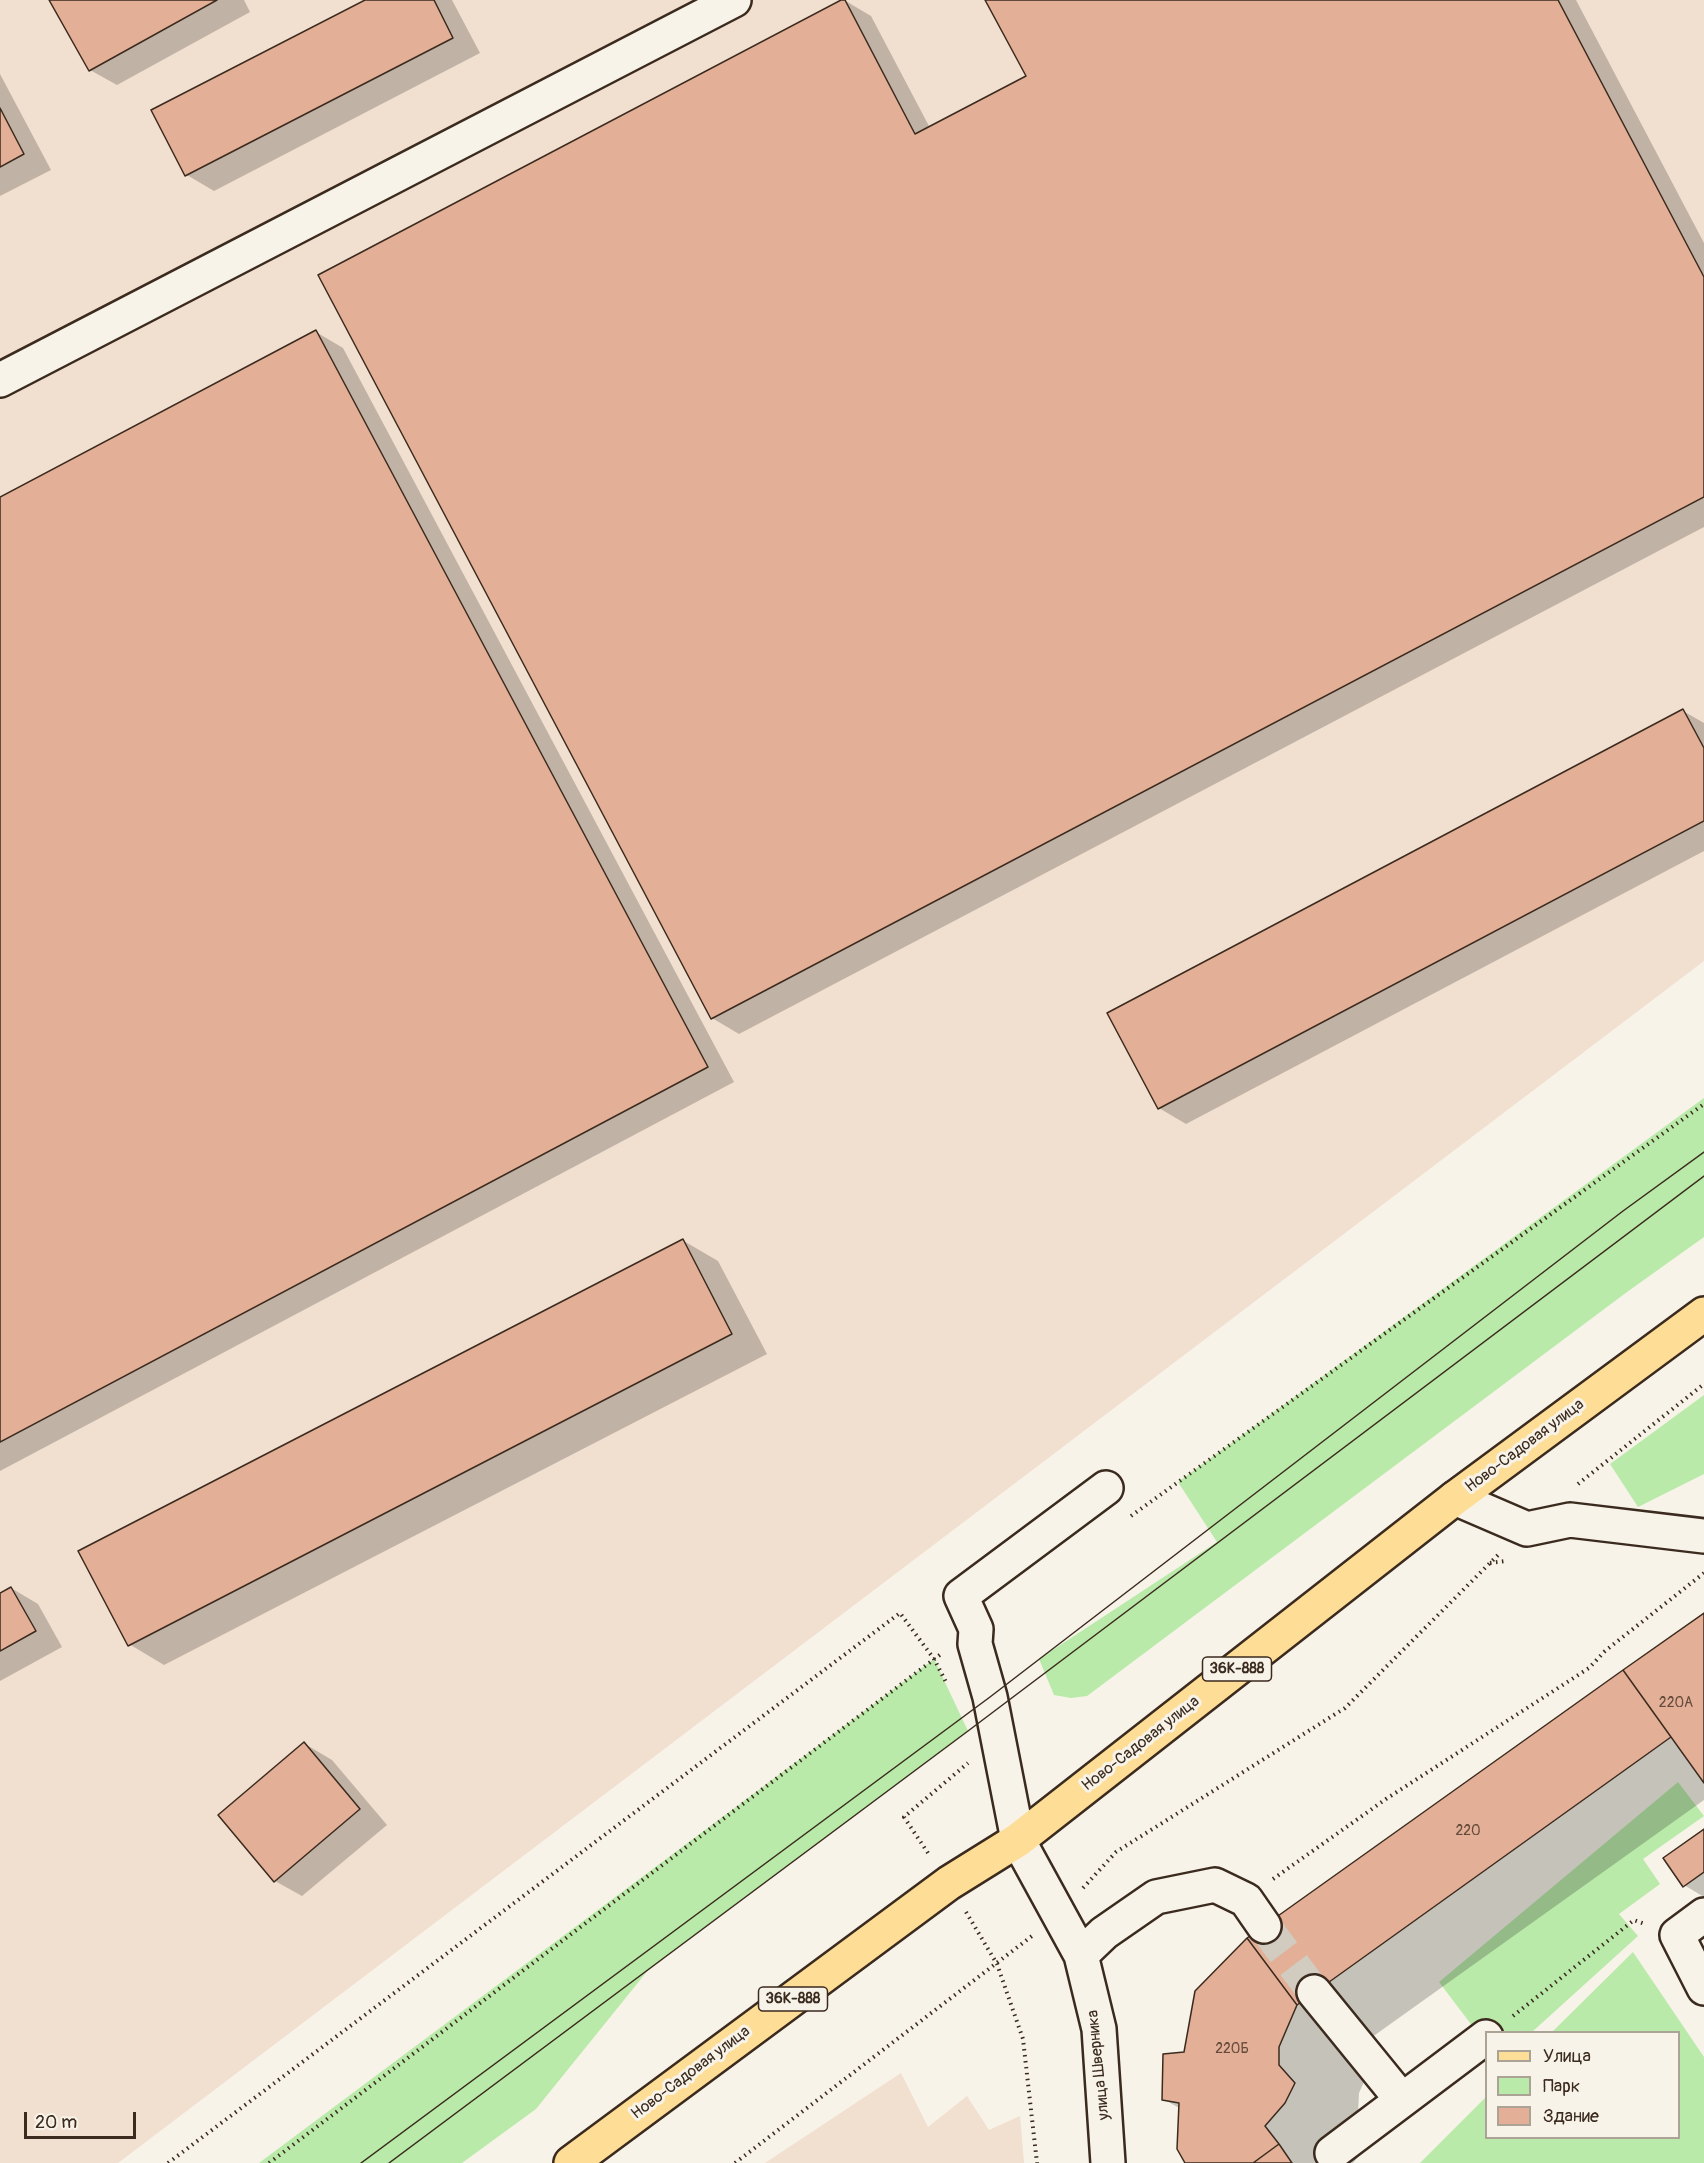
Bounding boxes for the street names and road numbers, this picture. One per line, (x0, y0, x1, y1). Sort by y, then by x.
street label: Ново-Садовая улица (1462, 1395, 1588, 1497)
road number: 36К-888 (1202, 1657, 1272, 1681)
street label: Ново-Садовая улица (1078, 1692, 1204, 1796)
road number: 36К-888 (758, 1987, 828, 2011)
street label: улица Шверника (1084, 2009, 1114, 2121)
street label: Ново-Садовая улица (628, 2022, 754, 2124)

